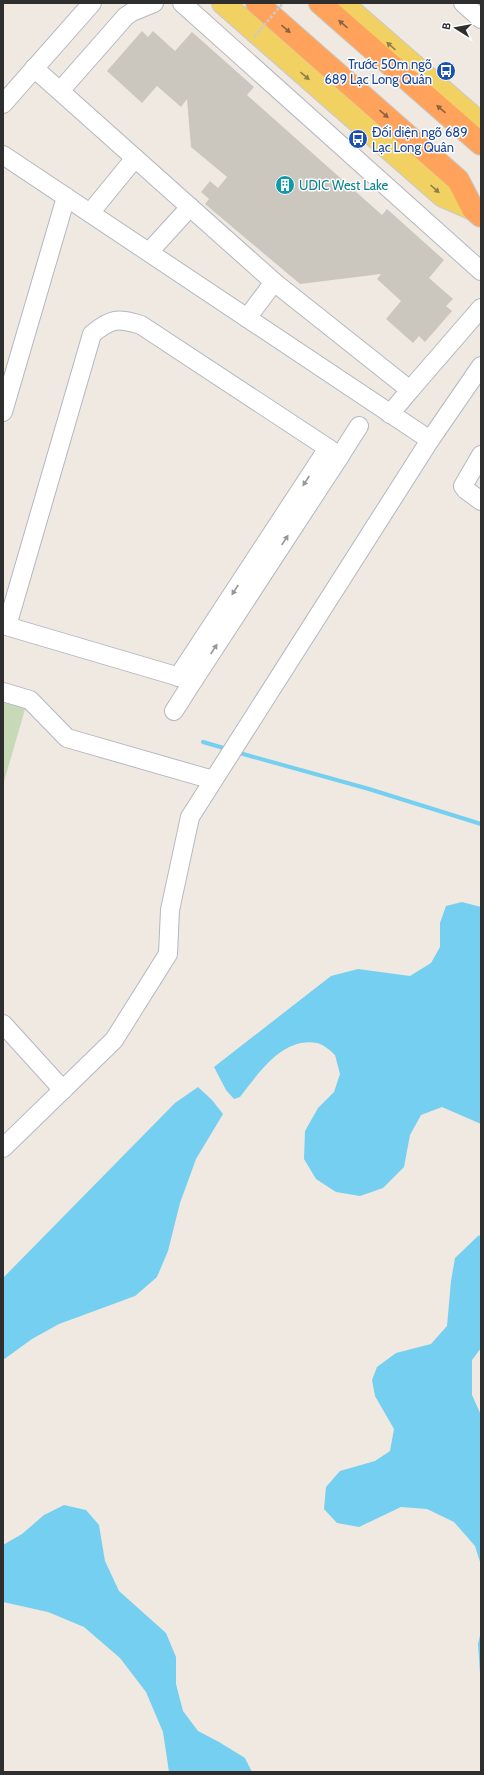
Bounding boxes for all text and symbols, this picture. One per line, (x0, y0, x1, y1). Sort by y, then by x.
north arrow (436, 8, 476, 48)
one-way arrow (338, 19, 349, 28)
text: B (439, 21, 454, 31)
one-way arrow (281, 24, 291, 33)
one-way arrow (386, 41, 396, 50)
place label: Trước 50m ngõ 689 Lạc Long Quân (324, 56, 432, 87)
bus stop icon: Trước 50m ngõ 689 Lạc Long Quân (435, 60, 457, 82)
one-way arrow (300, 72, 310, 81)
one-way arrow (436, 105, 447, 114)
one-way arrow (379, 109, 389, 119)
place label: Đối diện ngõ 689 Lạc Long Quân (372, 124, 468, 155)
bus stop icon: Đối diện ngõ 689 Lạc Long Quân (347, 128, 369, 150)
building icon: UDIC West Lake (274, 174, 296, 196)
place label: UDIC West Lake (299, 177, 389, 193)
one-way arrow (430, 184, 440, 194)
one-way arrow (302, 476, 310, 486)
one-way arrow (281, 535, 289, 545)
one-way arrow (231, 585, 239, 595)
one-way arrow (211, 643, 218, 655)

